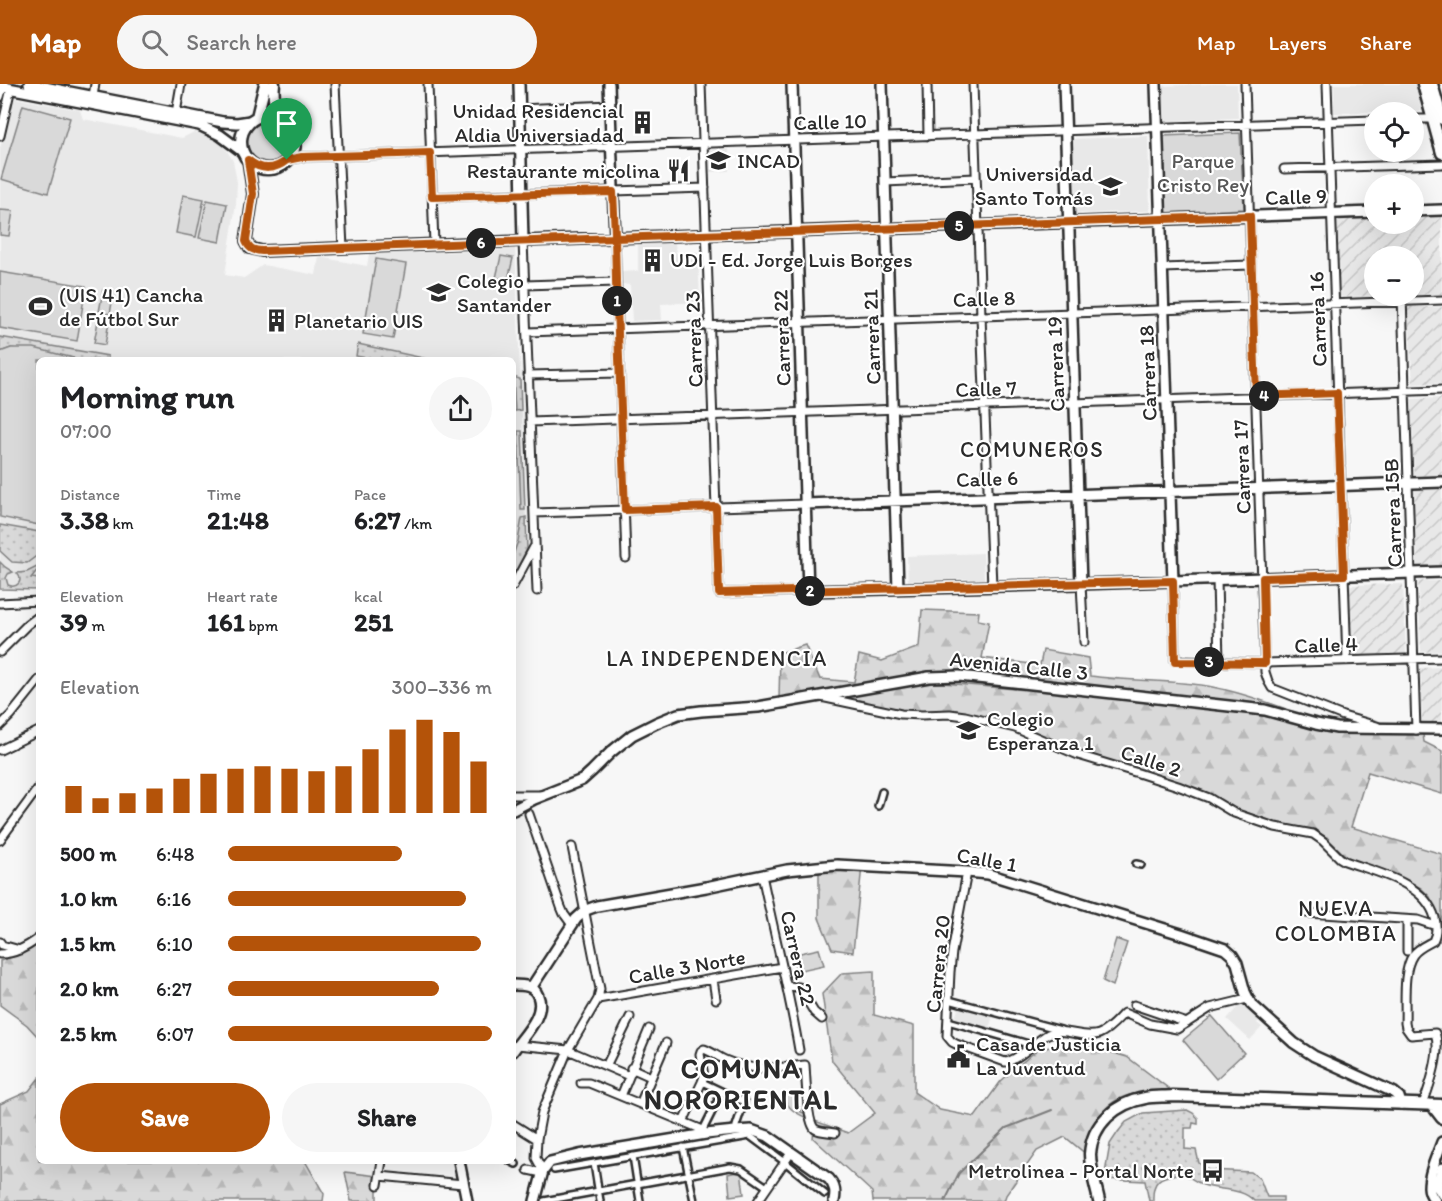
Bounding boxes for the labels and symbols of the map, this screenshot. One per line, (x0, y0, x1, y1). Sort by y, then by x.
pin (261, 98, 312, 160)
place label: Unidad Residencial Aldia Universiadad (452, 98, 624, 147)
street label: Calle 10 (793, 108, 867, 135)
building icon: Unidad Residencial Aldia Universiadad (629, 110, 655, 136)
school or university icon: INCAD (706, 148, 732, 174)
place label: INCAD (737, 148, 800, 173)
park label: Parque Cristo Rey (1157, 148, 1249, 197)
place label: Restaurante micolina (467, 158, 660, 183)
restaurant icon: Restaurante micolina (665, 158, 691, 184)
place label: Universidad Santo Tomás (975, 161, 1094, 210)
school or university icon: Universidad Santo Tomás (1098, 173, 1124, 199)
street label: Calle 9 (1265, 183, 1327, 210)
pin: 5 (944, 211, 974, 241)
pin: 6 (466, 228, 496, 258)
building icon: UDI - Ed. Jorge Luis Borges (639, 247, 665, 273)
place label: UDI - Ed. Jorge Luis Borges (670, 247, 913, 272)
place label: Colegio Santander (457, 268, 551, 317)
street label: Carrera 16 (1303, 271, 1332, 367)
school or university icon: Colegio Santander (426, 280, 452, 306)
place label: (UIS 41) Cancha de Fútbol Sur (59, 282, 203, 331)
street label: Calle 8 (952, 285, 1016, 312)
pin: 1 (602, 286, 632, 316)
street label: Carrera 22 (767, 289, 796, 387)
street label: Carrera 21 (857, 289, 886, 385)
street label: Carrera 23 (679, 290, 708, 388)
sports icon: (UIS 41) Cancha de Fútbol Sur (28, 294, 54, 320)
building icon: Planetario UIS (263, 308, 289, 334)
place label: Planetario UIS (294, 308, 423, 333)
street label: Carrera 19 (1041, 316, 1070, 412)
street label: Carrera 18 (1133, 325, 1162, 421)
street label: Calle 7 (955, 375, 1017, 402)
pin: 4 (1249, 381, 1279, 411)
street label: Carrera 17 (1227, 419, 1256, 515)
district label: COMUNEROS (960, 436, 1104, 463)
street label: Carrera 15B (1378, 458, 1407, 568)
street label: Calle 6 (955, 465, 1018, 492)
pin: 2 (795, 576, 825, 606)
street label: Calle 4 (1294, 631, 1359, 658)
district label: LA INDEPENDENCIA (606, 645, 828, 672)
street label: Avenida Calle 3 (949, 646, 1089, 685)
pin: 3 (1194, 647, 1224, 677)
place label: Colegio Esperanza 1 (987, 706, 1094, 755)
school or university icon: Colegio Esperanza 1 (956, 718, 982, 744)
street label: Calle 2 (1118, 739, 1185, 782)
street label: Calle 1 (955, 842, 1019, 877)
district label: NUEVA COLOMBIA (1275, 895, 1397, 947)
street label: Carrera 22 (775, 908, 822, 1008)
street label: Carrera 20 (920, 914, 955, 1014)
street label: Calle 3 Norte (627, 944, 747, 989)
place label: Casa de Justicia La Juventud (976, 1031, 1121, 1080)
public building icon: Casa de Justicia La Juventud (945, 1043, 971, 1069)
district label: COMUNA NORORIENTAL (644, 1052, 838, 1116)
place label: Metrolinea - Portal Norte (968, 1158, 1194, 1183)
bus stop icon: Metrolinea - Portal Norte (1199, 1158, 1225, 1184)

